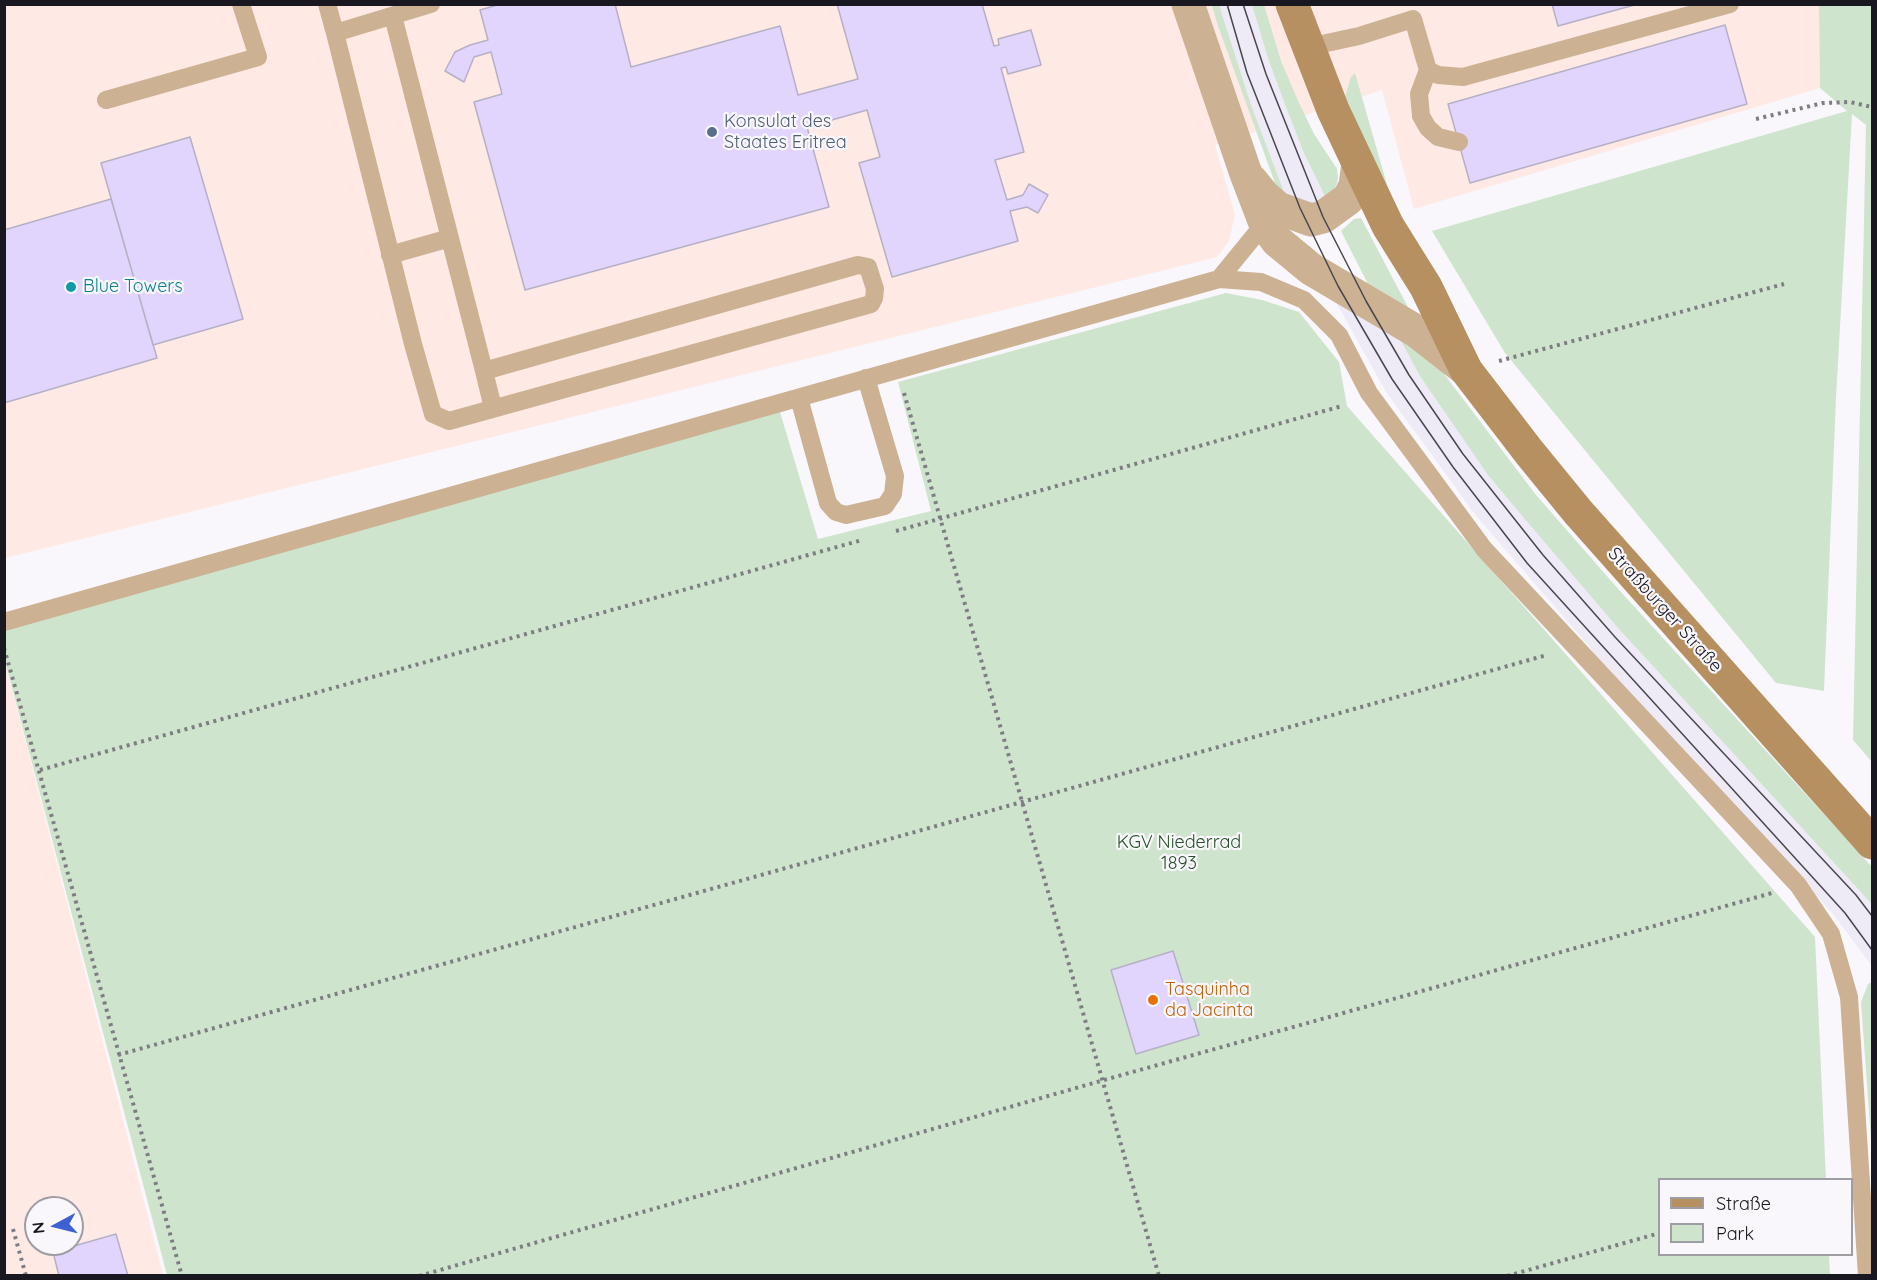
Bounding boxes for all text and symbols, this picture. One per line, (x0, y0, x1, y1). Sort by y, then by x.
place label: Konsulat des Staates Eritrea (724, 111, 847, 154)
marker: Konsulat des Staates Eritrea (705, 125, 719, 139)
place label: Blue Towers (83, 276, 183, 298)
marker: Blue Towers (64, 280, 78, 294)
street label: Straßburger Straße (1603, 543, 1727, 677)
park label: KGV Niederrad 1893 (1117, 832, 1241, 874)
place label: Tasquinha da Jacinta (1165, 979, 1254, 1022)
marker: Tasquinha da Jacinta (1146, 993, 1160, 1007)
legend (1658, 1178, 1853, 1256)
text: Straße (1716, 1192, 1771, 1215)
north arrow (24, 1196, 84, 1256)
text: N (27, 1221, 49, 1235)
text: Park (1716, 1222, 1754, 1245)

